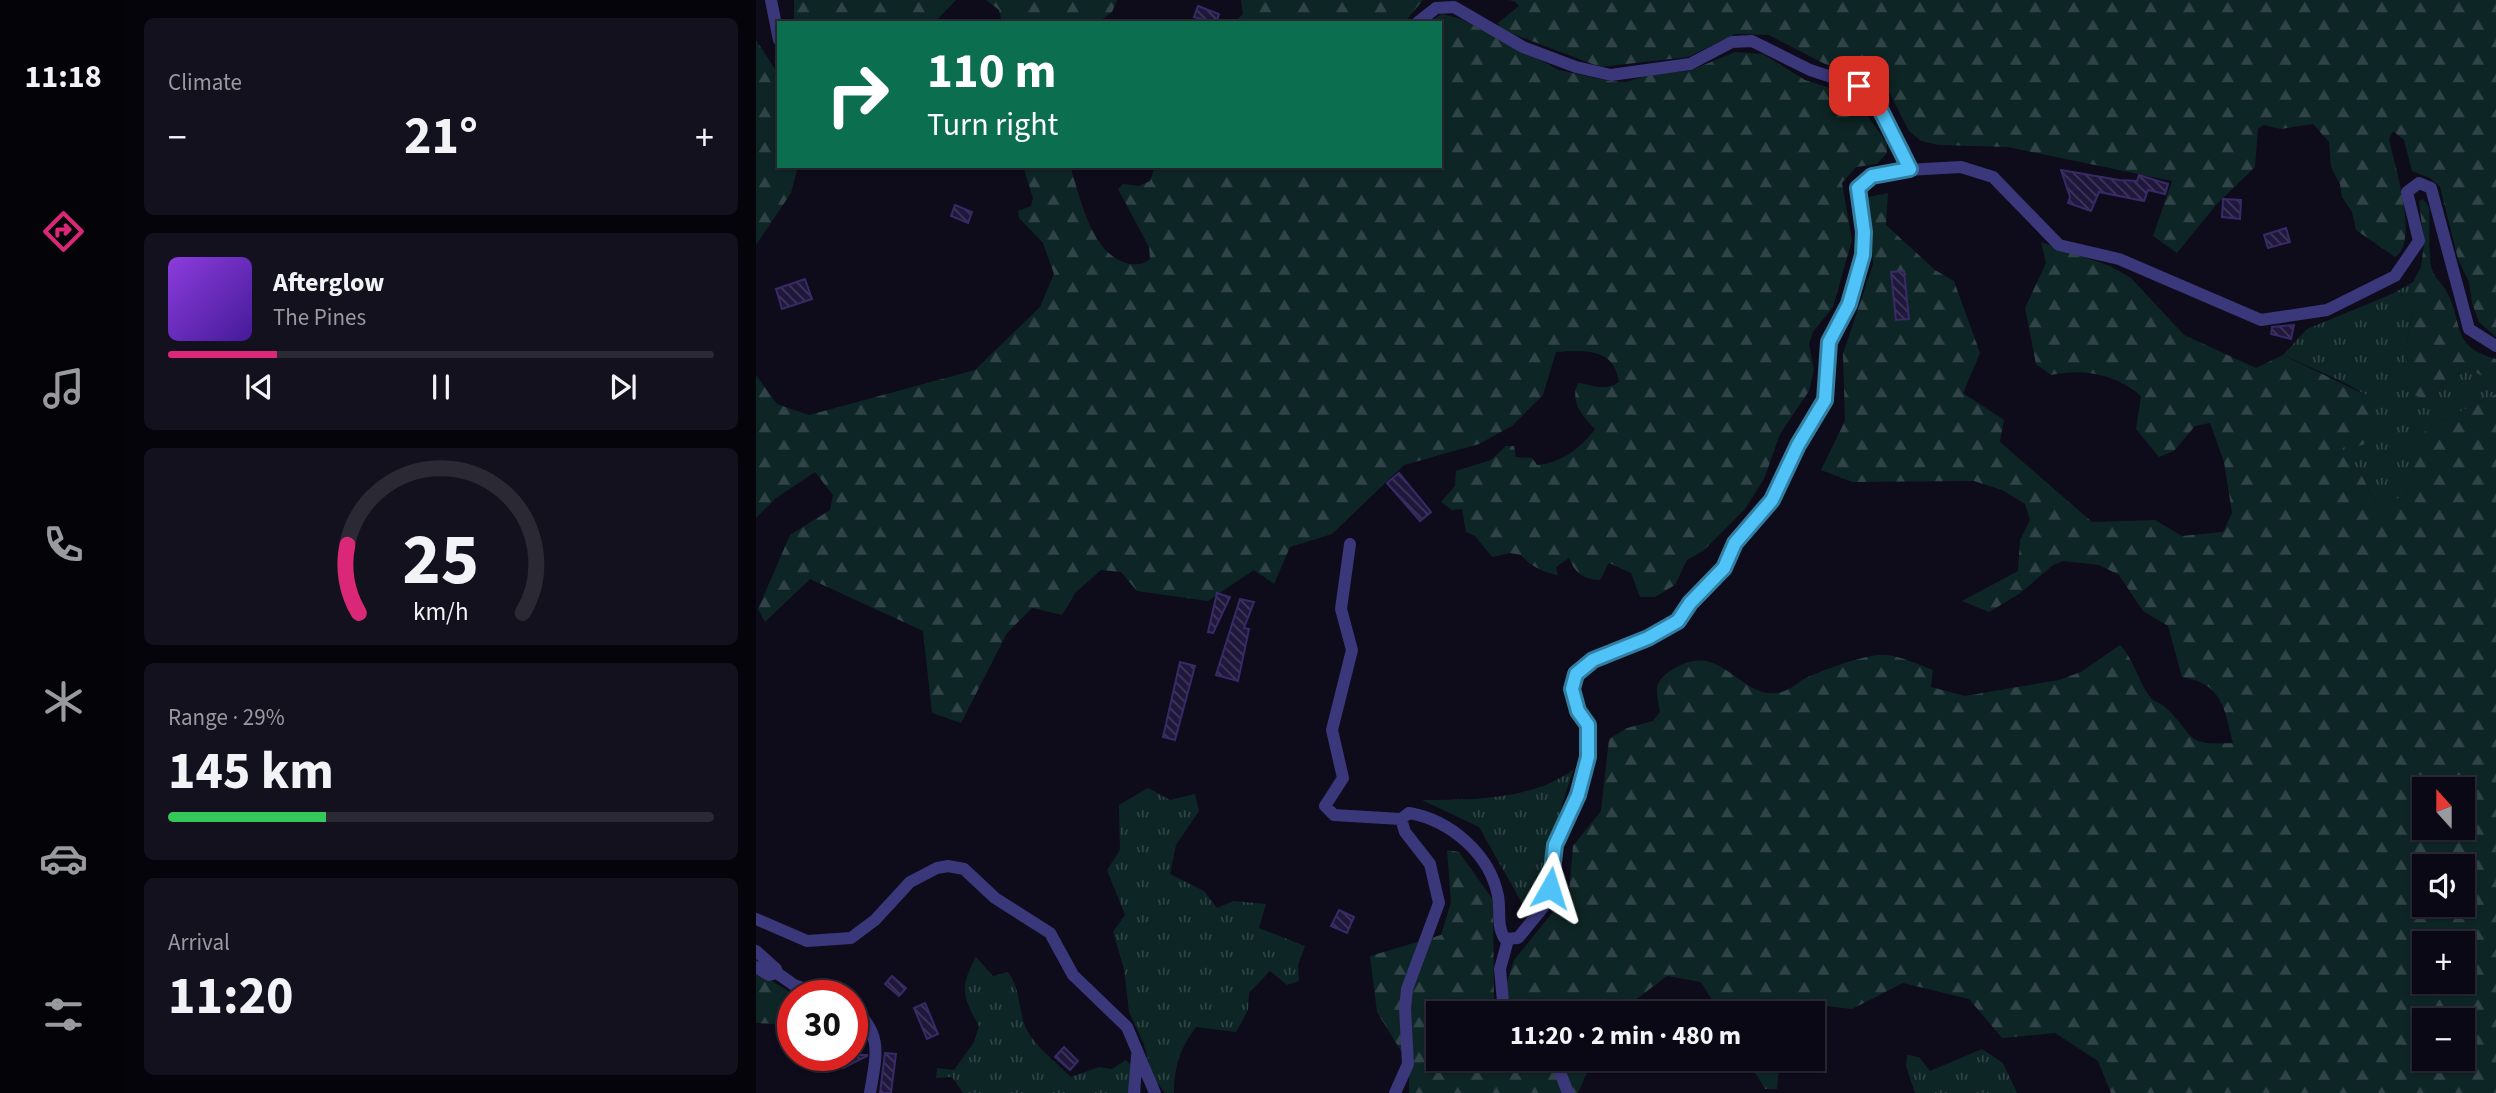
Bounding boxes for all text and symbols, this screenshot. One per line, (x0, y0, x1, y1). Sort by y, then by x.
text: 110 m (927, 37, 1056, 107)
icon: right (812, 49, 903, 140)
text: 11:18 (24, 54, 102, 100)
pin (1829, 56, 1889, 116)
text: Climate (168, 66, 242, 99)
icon: arrive (1840, 67, 1878, 105)
text: 21° (404, 100, 478, 174)
text: Turn right (927, 102, 1058, 148)
text: − (168, 111, 187, 165)
text: + (695, 111, 714, 165)
icon: directions (39, 207, 88, 256)
text: Afterglow (273, 264, 384, 301)
text: The Pines (273, 301, 366, 334)
icon: music (39, 364, 88, 413)
icon: previous (240, 368, 278, 406)
icon: pause (422, 368, 460, 406)
icon: next (604, 368, 642, 406)
text: 25 (403, 508, 479, 612)
icon: phone (39, 520, 88, 569)
text: km/h (413, 593, 469, 629)
icon: climate (39, 677, 88, 726)
text: Range · 29% (168, 701, 285, 734)
text: 145 km (168, 735, 334, 809)
north arrow (2412, 777, 2474, 840)
map controls (2412, 777, 2475, 1071)
icon: car (39, 834, 88, 883)
position arrow (1513, 851, 1587, 925)
button: sound (2412, 854, 2475, 917)
text: Arrival (168, 926, 230, 959)
button: + (2412, 931, 2475, 994)
text: 11:20 (168, 960, 293, 1034)
speed limit sign: 30 (777, 980, 868, 1071)
icon: filters (39, 990, 88, 1039)
button: − (2412, 1008, 2475, 1071)
text: 11:20 · 2 min · 480 m (1510, 1017, 1741, 1054)

